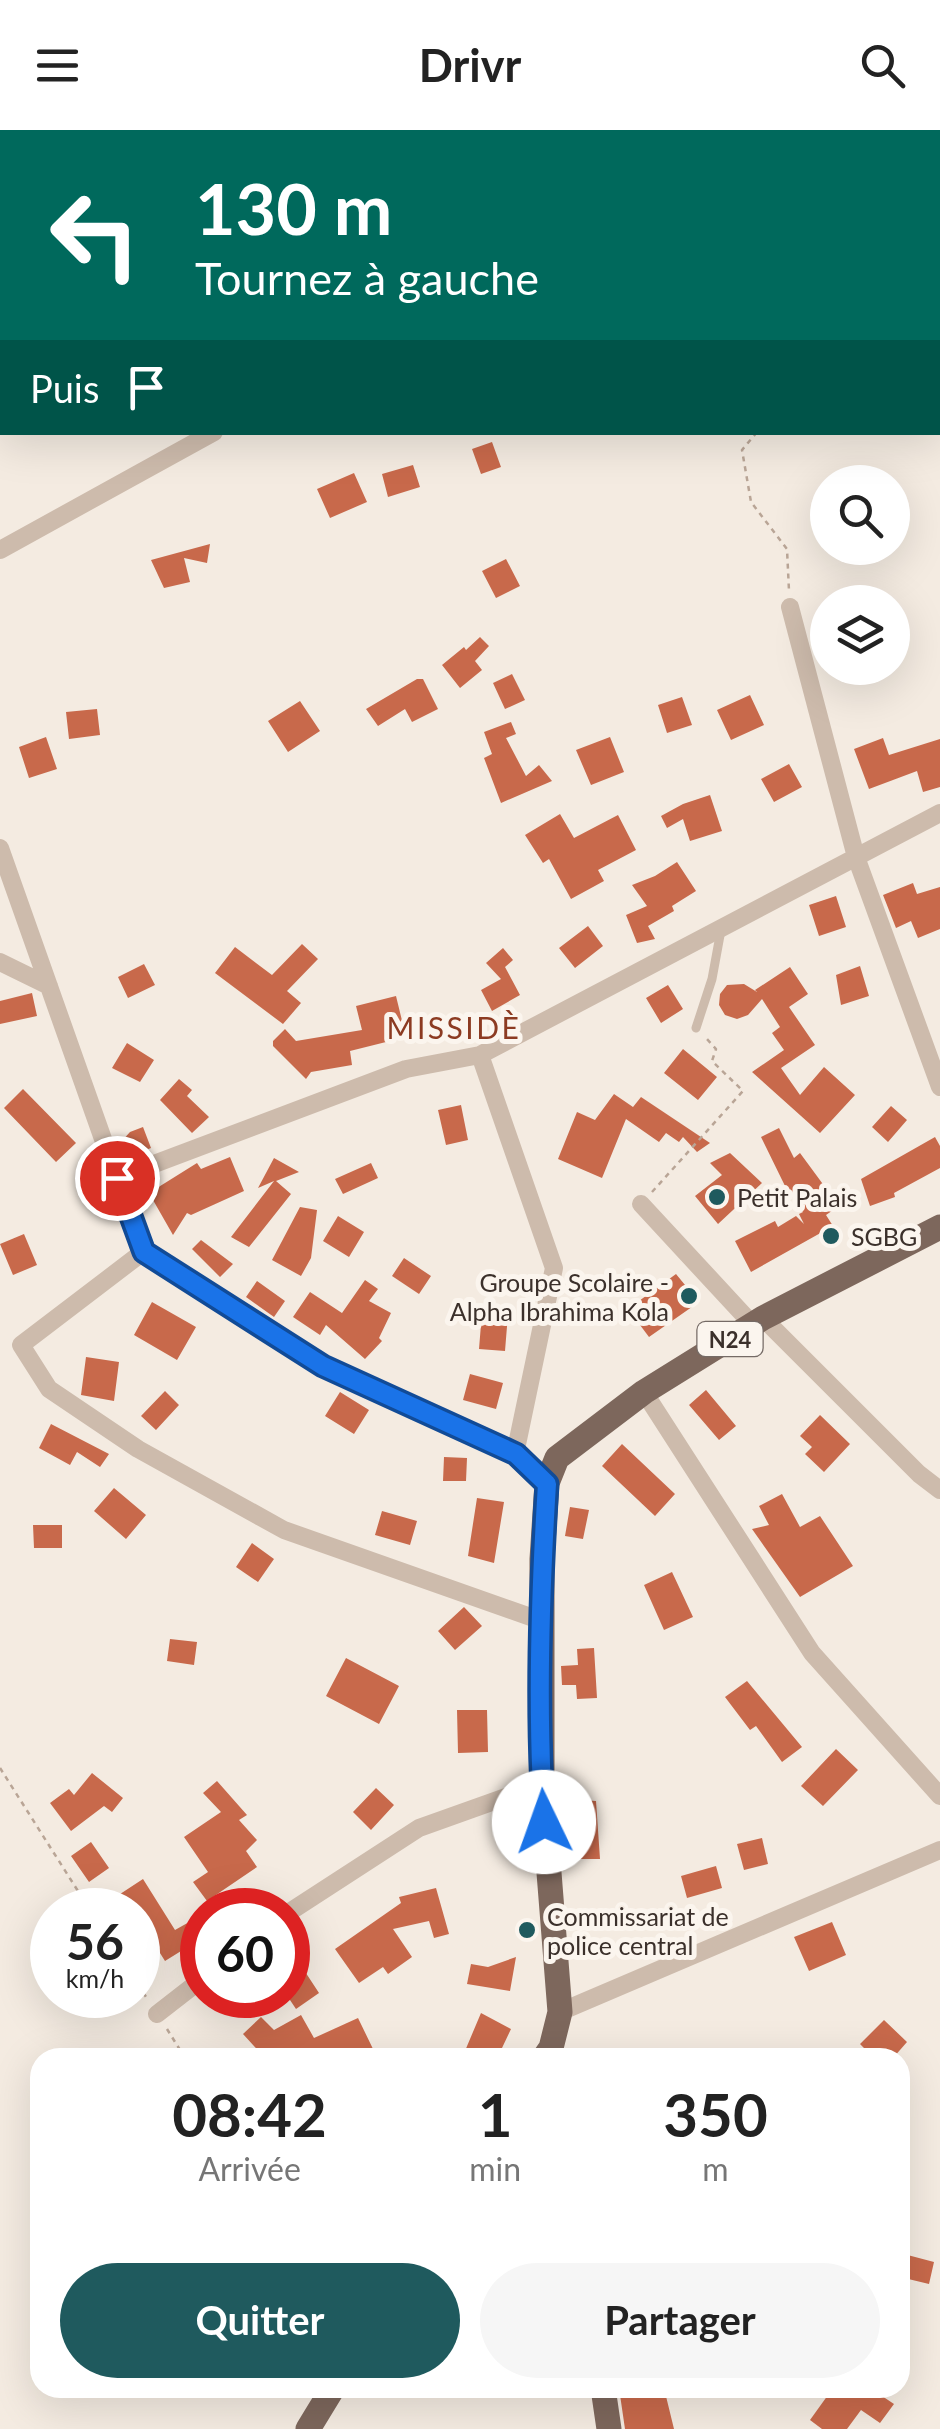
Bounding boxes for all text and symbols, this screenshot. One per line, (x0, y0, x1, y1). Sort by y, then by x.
icon: menu (30, 38, 85, 93)
text: Drivr (419, 38, 521, 92)
icon: search (855, 38, 910, 93)
text: 130 m (195, 166, 392, 250)
icon: left (30, 170, 160, 300)
text: Tournez à gauche (195, 251, 539, 305)
icon: arrive (119, 360, 174, 415)
text: Puis (30, 365, 99, 411)
map controls (810, 465, 910, 685)
button: search (810, 465, 910, 565)
button: layers (810, 585, 910, 685)
district label: MISSIDÈ (387, 1009, 521, 1045)
pin (75, 1136, 160, 1221)
icon: arrive (90, 1151, 145, 1206)
place label: Petit Palais (737, 1182, 857, 1212)
marker: Petit Palais (706, 1186, 728, 1208)
place label: SGBG (851, 1221, 917, 1251)
marker: SGBG (820, 1225, 842, 1247)
place label: Groupe Scolaire - Alpha Ibrahima Kola (450, 1267, 669, 1326)
marker: Groupe Scolaire - Alpha Ibrahima Kola (678, 1285, 700, 1307)
road number: N24 (698, 1322, 762, 1356)
position arrow (492, 1770, 596, 1874)
speed limit sign: 60 (180, 1888, 310, 2018)
place label: Commissariat de police central (547, 1901, 729, 1960)
text: 56 (66, 1911, 124, 1971)
marker: Commissariat de police central (516, 1919, 538, 1941)
text: km/h (66, 1963, 124, 1993)
text: 08:42 (172, 2078, 327, 2150)
text: 1 (478, 2078, 513, 2150)
text: 350 (663, 2078, 768, 2150)
text: Arrivée (198, 2149, 301, 2188)
text: min (469, 2149, 521, 2188)
text: m (702, 2149, 729, 2188)
button: Quitter (60, 2263, 460, 2378)
button: Partager (480, 2263, 880, 2378)

